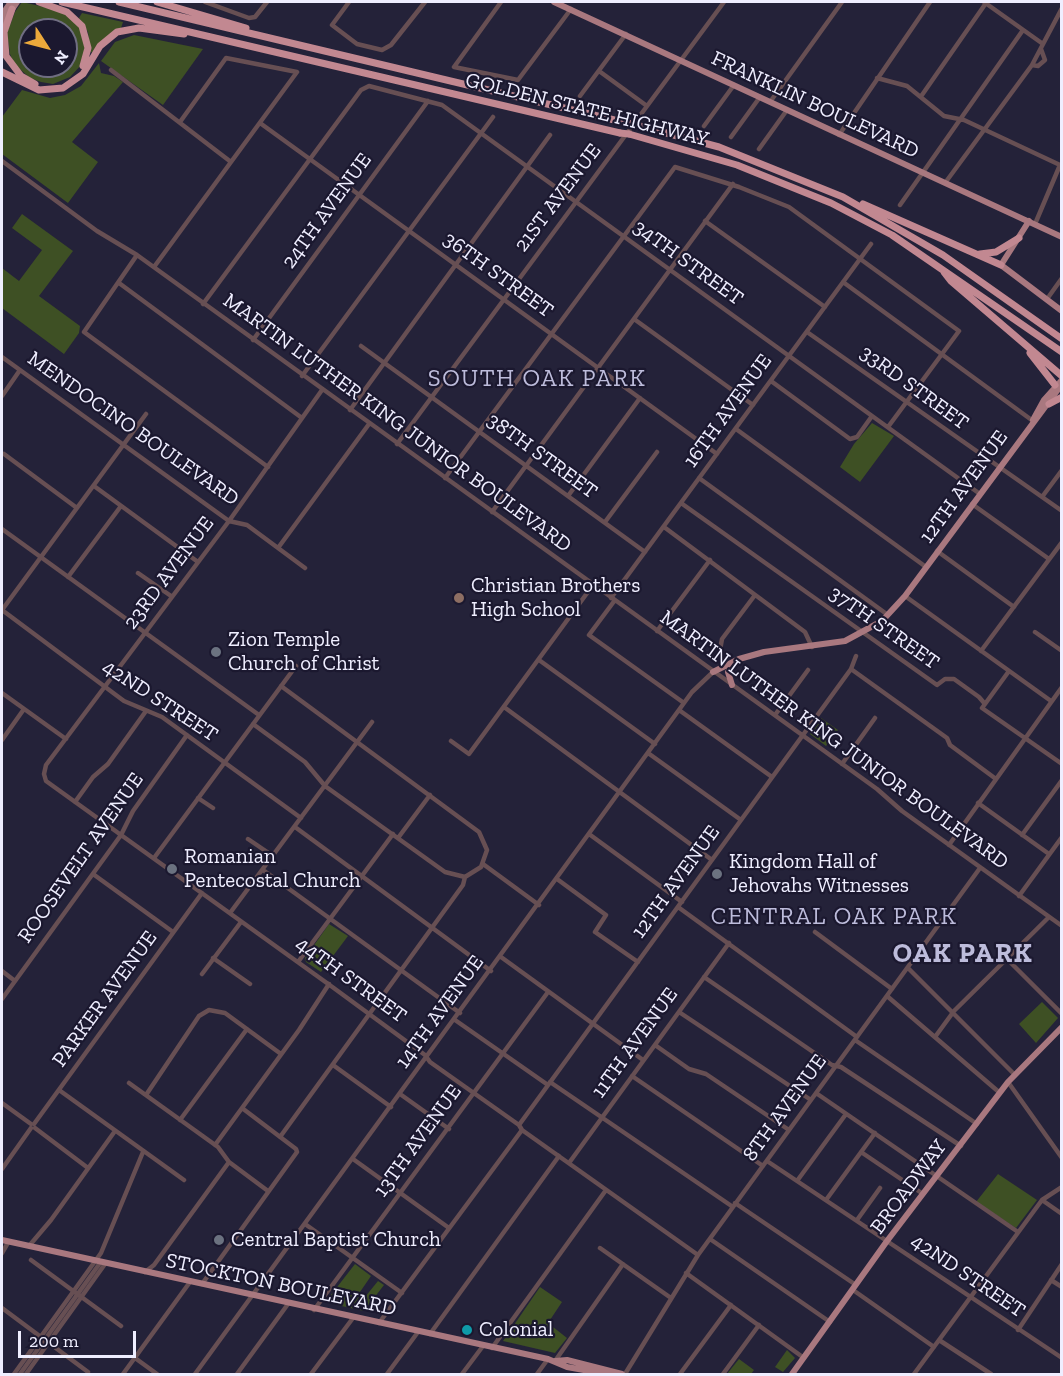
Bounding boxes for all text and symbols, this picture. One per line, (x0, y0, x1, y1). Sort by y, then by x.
north arrow (18, 18, 78, 78)
street label: FRANKLIN BOULEVARD (707, 46, 923, 164)
text: N (50, 47, 73, 68)
street label: GOLDEN STATE HIGHWAY (463, 68, 711, 152)
street label: 21ST AVENUE (509, 139, 607, 257)
street label: 24TH AVENUE (277, 148, 377, 274)
street label: 34TH STREET (628, 215, 748, 311)
street label: 36TH STREET (438, 227, 558, 323)
street label: MARTIN LUTHER KING JUNIOR BOULEVARD (218, 288, 576, 558)
street label: 33RD STREET (855, 340, 973, 436)
street label: MENDOCINO BOULEVARD (22, 346, 244, 512)
street label: 16TH AVENUE (678, 349, 778, 473)
district label: SOUTH OAK PARK (428, 365, 646, 393)
street label: 38TH STREET (482, 408, 602, 504)
street label: 12TH AVENUE (915, 426, 1013, 548)
street label: 23RD AVENUE (118, 512, 220, 634)
place label: Christian Brothers High School (471, 573, 641, 623)
street label: 37TH STREET (824, 581, 944, 675)
marker: Christian Brothers High School (452, 591, 466, 605)
street label: MARTIN LUTHER KING JUNIOR BOULEVARD (655, 605, 1013, 875)
place label: Zion Temple Church of Christ (228, 627, 379, 677)
marker: Zion Temple Church of Christ (209, 645, 223, 659)
street label: 42ND STREET (98, 654, 222, 748)
street label: ROOSEVELT AVENUE (13, 768, 149, 948)
street label: 12TH AVENUE (627, 821, 725, 943)
place label: Romanian Pentecostal Church (184, 844, 361, 894)
place label: Kingdom Hall of Jehovahs Witnesses (729, 849, 909, 899)
marker: Romanian Pentecostal Church (165, 862, 179, 876)
marker: Kingdom Hall of Jehovahs Witnesses (710, 867, 724, 881)
district label: CENTRAL OAK PARK (711, 903, 957, 931)
street label: PARKER AVENUE (47, 926, 163, 1072)
street label: 44TH STREET (291, 931, 411, 1029)
district label: OAK PARK (893, 938, 1033, 970)
street label: 14TH AVENUE (391, 951, 489, 1073)
street label: 11TH AVENUE (586, 983, 684, 1103)
street label: 8TH AVENUE (738, 1050, 832, 1166)
street label: 13TH AVENUE (369, 1080, 467, 1202)
street label: BROADWAY (865, 1135, 953, 1239)
place label: Central Baptist Church (231, 1227, 441, 1253)
street label: 42ND STREET (906, 1229, 1030, 1323)
marker: Central Baptist Church (212, 1233, 226, 1247)
street label: STOCKTON BOULEVARD (164, 1248, 398, 1322)
place label: Colonial (479, 1317, 553, 1343)
scale bar (21, 1319, 140, 1357)
marker: Colonial (460, 1323, 474, 1337)
text: 200 m (29, 1330, 79, 1352)

